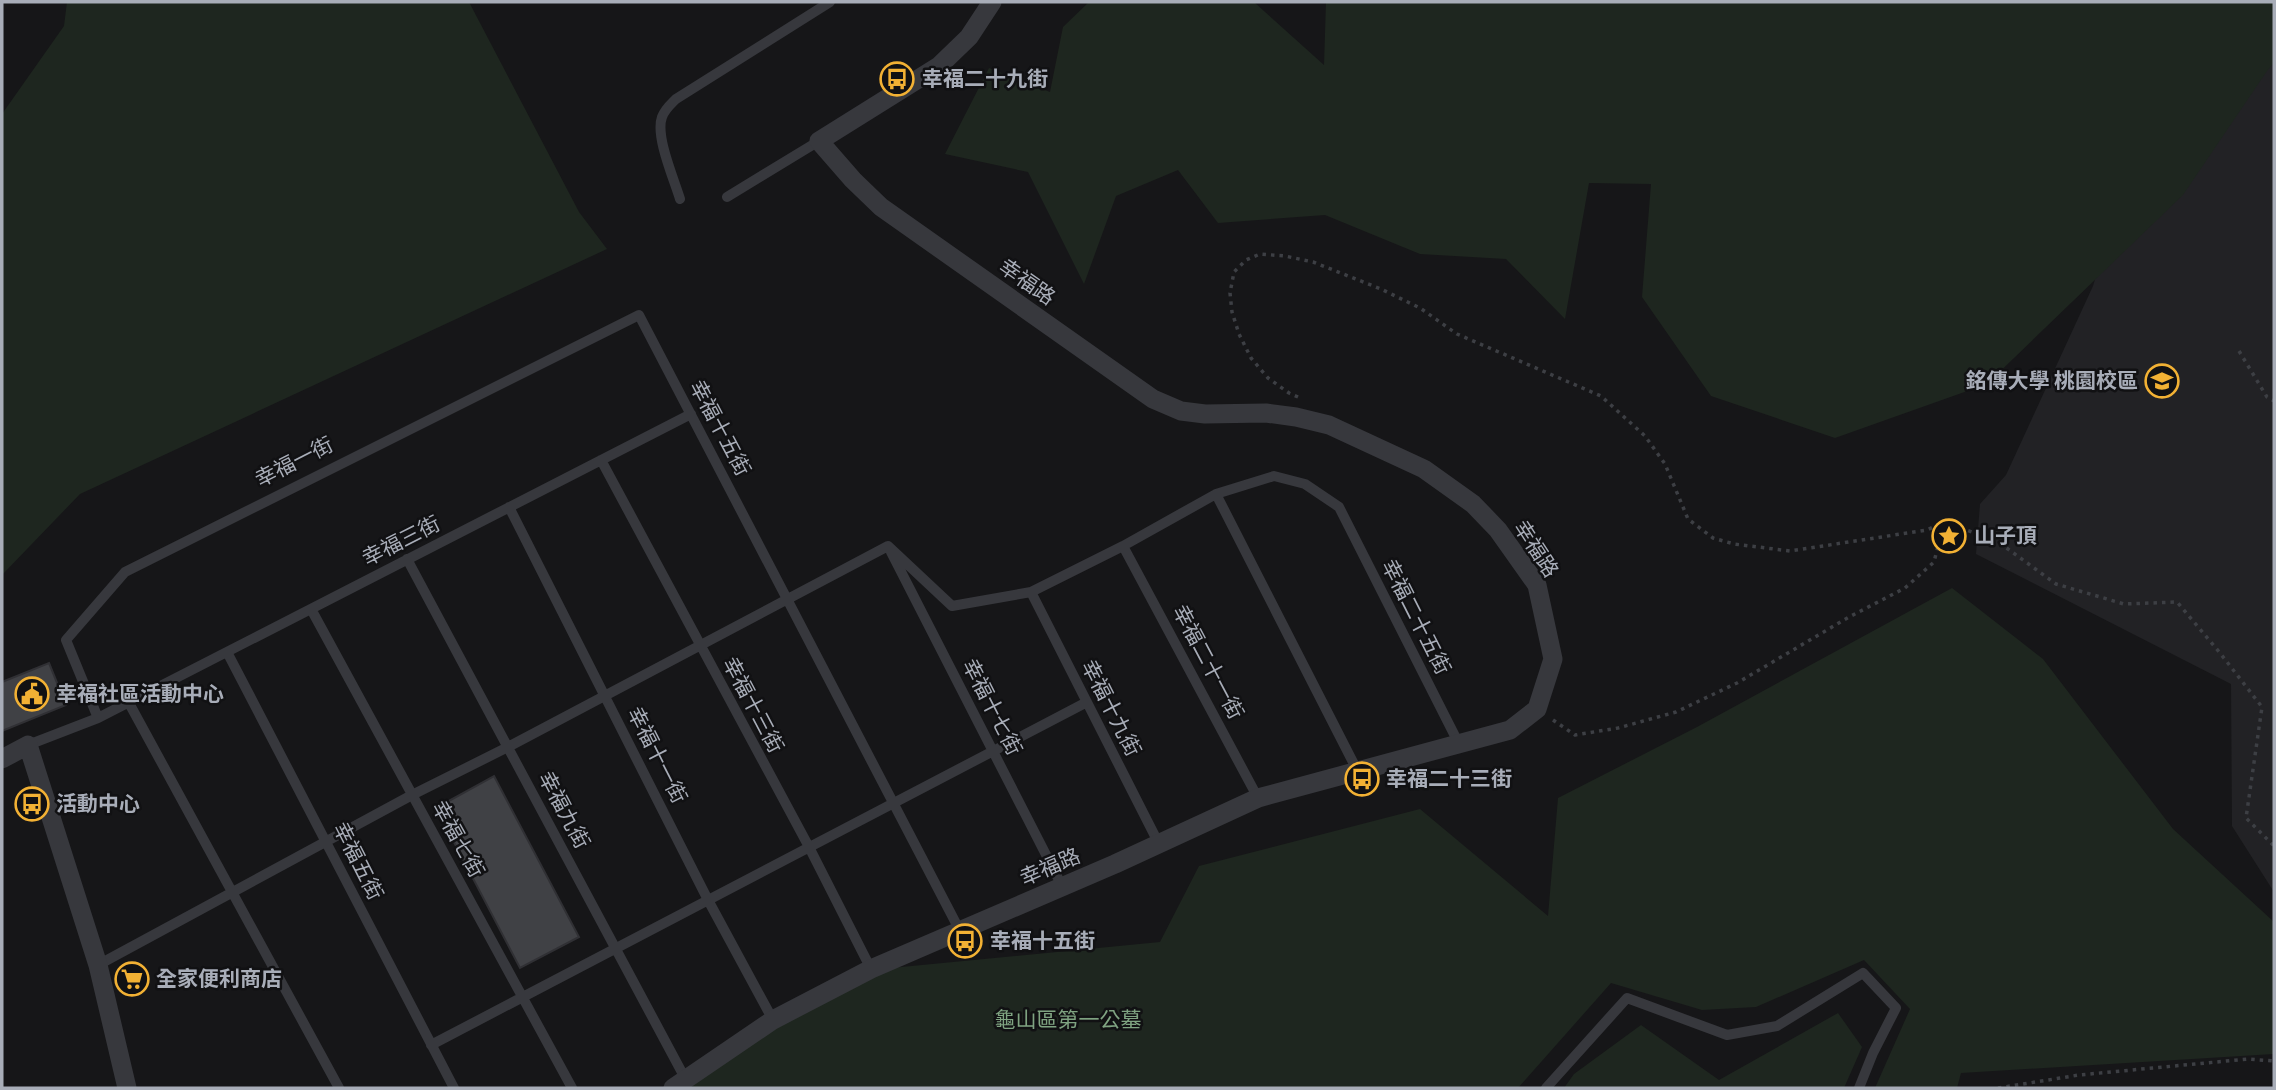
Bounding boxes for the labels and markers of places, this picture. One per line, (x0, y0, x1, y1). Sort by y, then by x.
bus stop icon: 幸福二十九街 (878, 60, 916, 98)
place label: 幸福二十九街 (922, 66, 1048, 92)
school or university icon: 銘傳大學 桃園校區 (2143, 362, 2181, 400)
place label: 銘傳大學 桃園校區 (1966, 368, 2138, 394)
place icon: 山子頂 (1930, 517, 1968, 555)
place label: 山子頂 (1974, 523, 2037, 549)
public building icon: 幸福社區活動中心 (13, 675, 51, 713)
place label: 幸福社區活動中心 (56, 681, 224, 707)
bus stop icon: 幸福二十三街 (1343, 760, 1381, 798)
place label: 幸福二十三街 (1386, 766, 1512, 792)
bus stop icon: 活動中心 (13, 785, 51, 823)
place label: 活動中心 (56, 791, 140, 817)
bus stop icon: 幸福十五街 (946, 922, 984, 960)
place label: 幸福十五街 (990, 928, 1095, 954)
supermarket icon: 全家便利商店 (113, 960, 151, 998)
place label: 全家便利商店 (156, 966, 282, 992)

